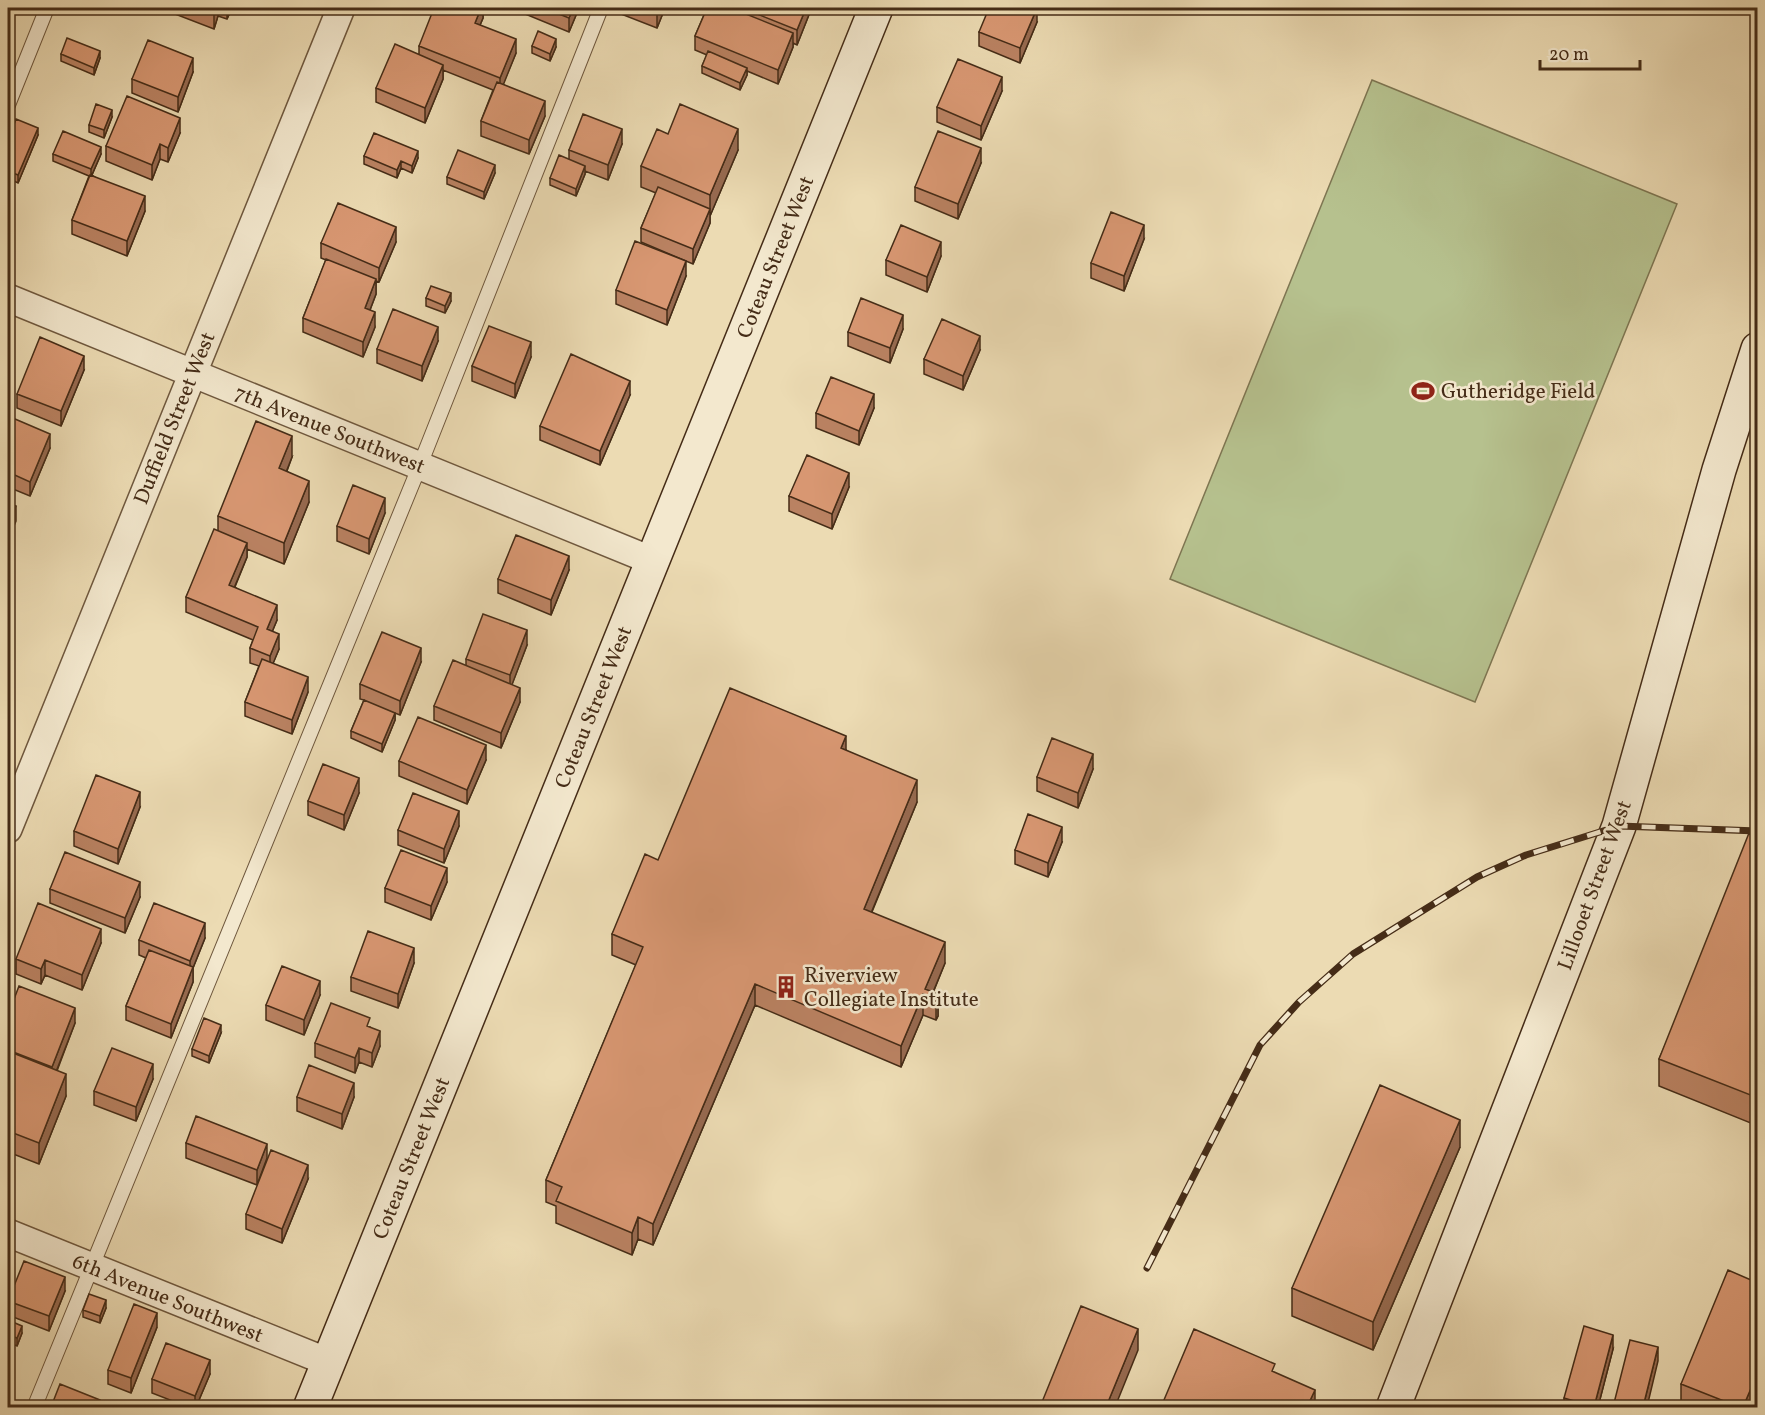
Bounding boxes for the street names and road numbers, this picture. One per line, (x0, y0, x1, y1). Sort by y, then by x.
street label: Coteau Street West (731, 172, 822, 343)
street label: Duffield Street West (128, 328, 223, 509)
street label: 7th Avenue Southwest (230, 379, 429, 482)
street label: Coteau Street West (549, 622, 640, 793)
street label: Lillooet Street West (1551, 797, 1640, 974)
street label: Coteau Street West (367, 1073, 458, 1244)
street label: 6th Avenue Southwest (68, 1248, 267, 1351)

